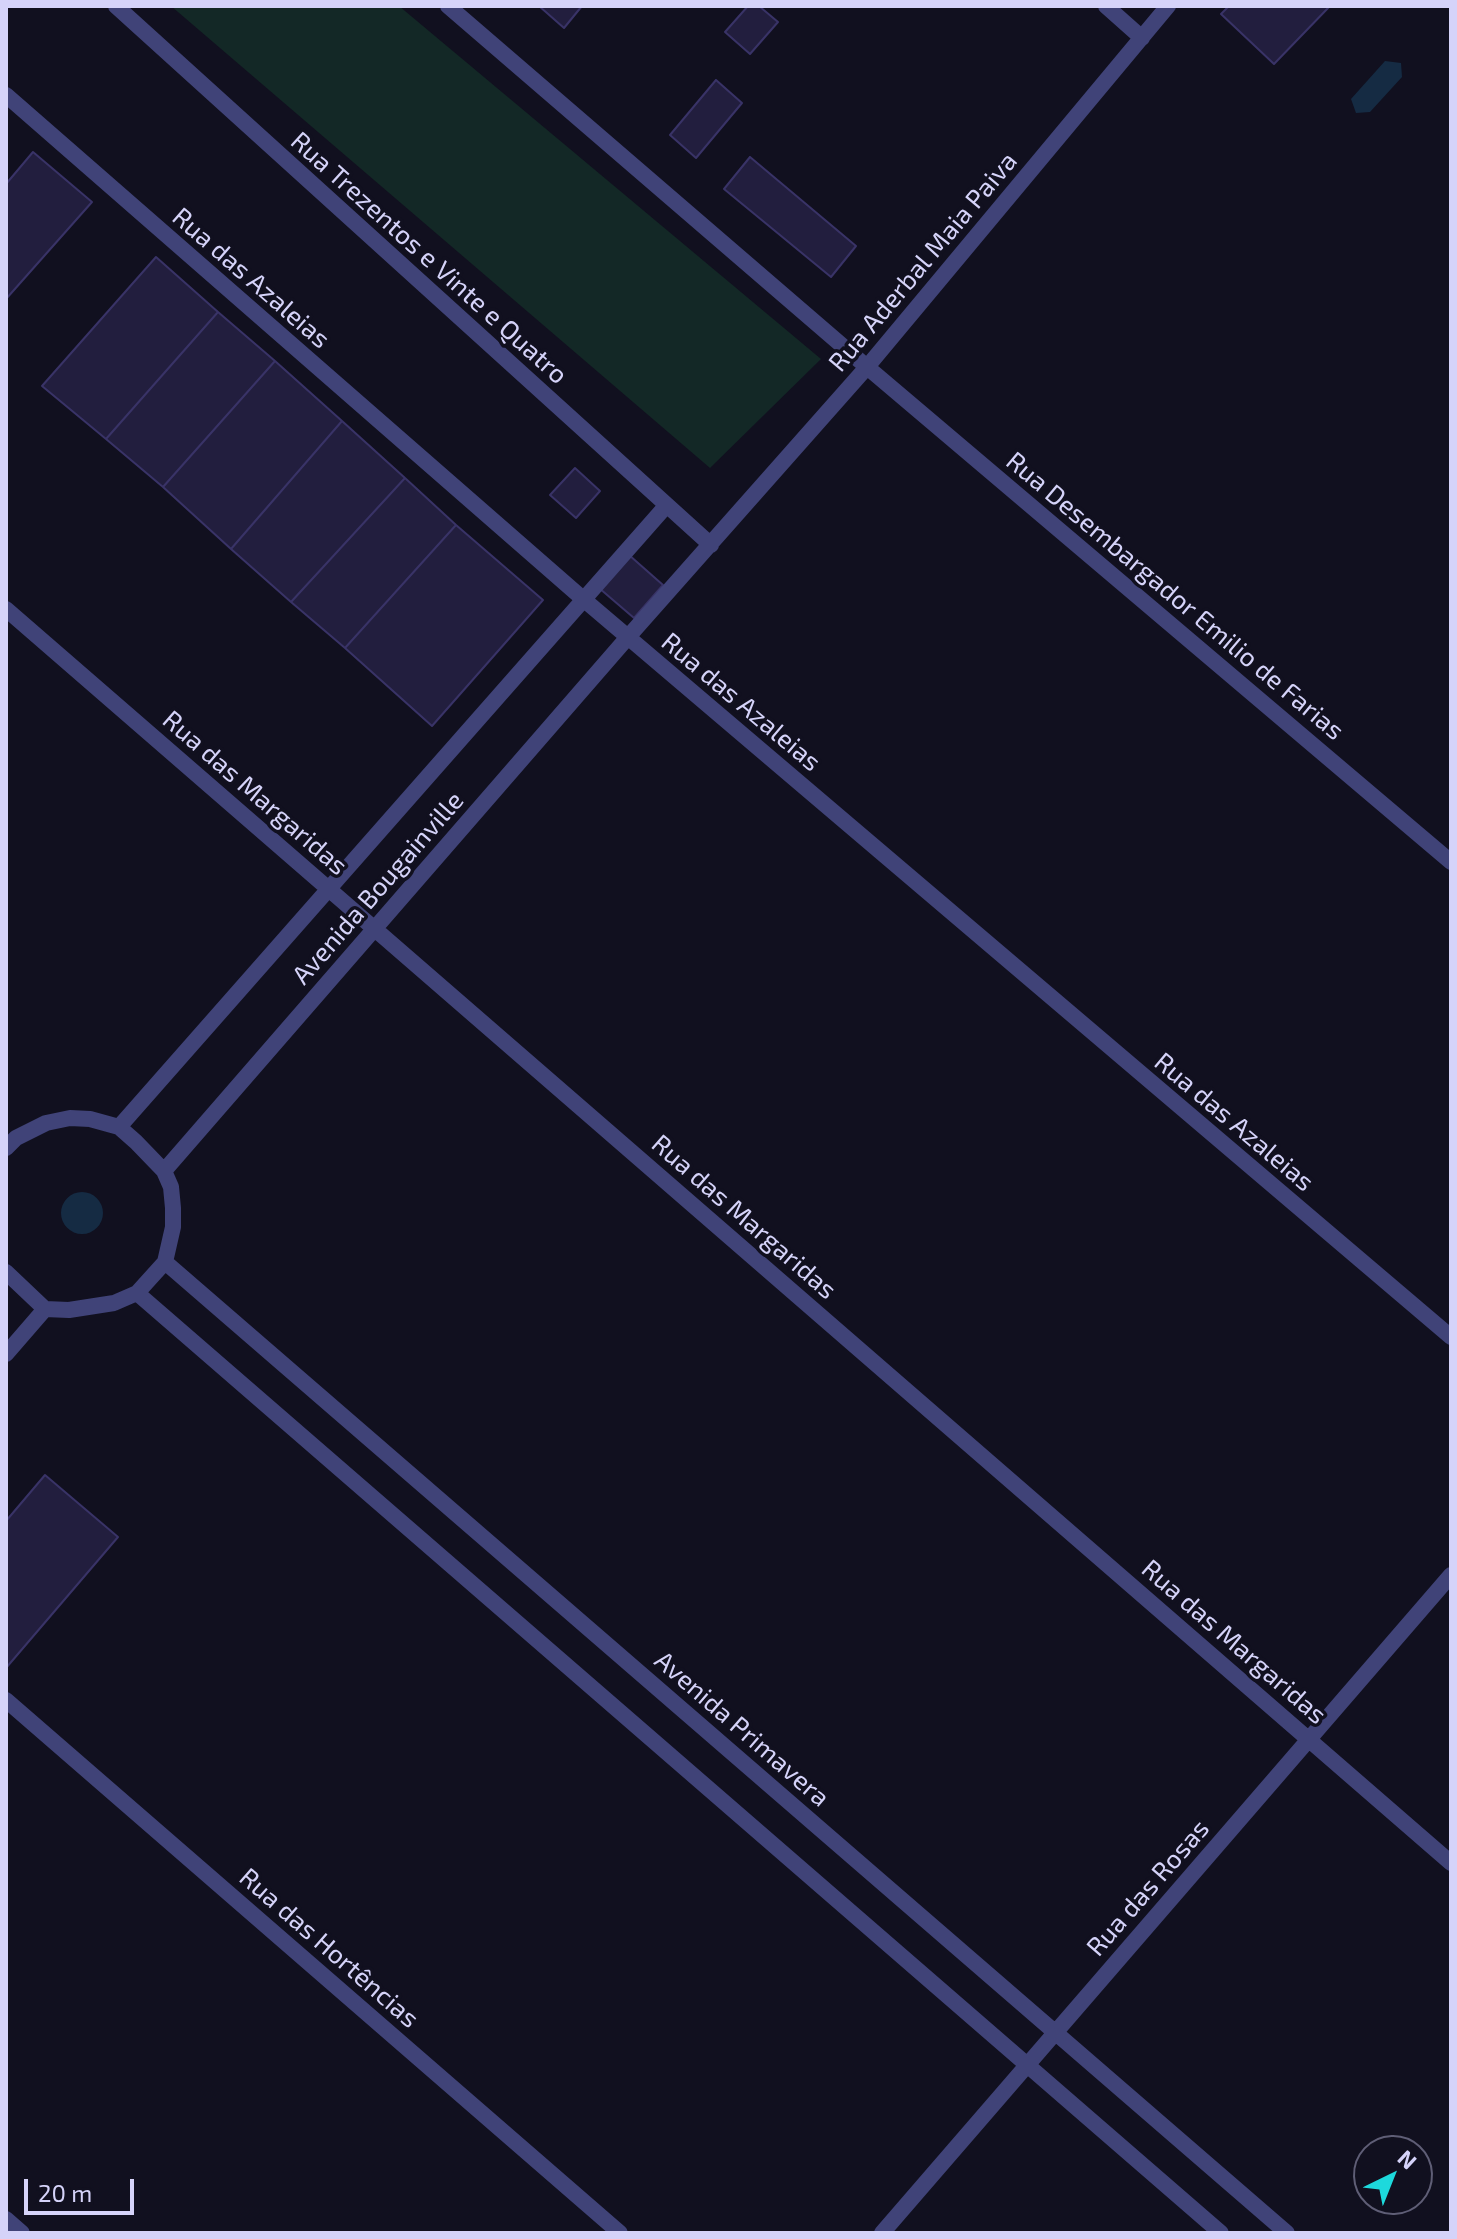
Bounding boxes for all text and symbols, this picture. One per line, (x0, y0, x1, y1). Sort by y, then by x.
street label: Rua Trezentos e Vinte e Quatro (284, 125, 574, 391)
street label: Rua Aderbal Maia Paiva (822, 146, 1024, 378)
street label: Rua das Azaleias (166, 201, 336, 355)
street label: Rua Desembargador Emilio de Farias (1000, 445, 1350, 747)
street label: Rua das Azaleias (655, 626, 827, 778)
street label: Rua das Margaridas (156, 704, 354, 882)
street label: Avenida Bougainville (286, 785, 470, 991)
street label: Rua das Azaleias (1148, 1046, 1320, 1198)
street label: Rua das Margaridas (645, 1128, 843, 1306)
street label: Rua das Margaridas (1135, 1553, 1333, 1731)
street label: Avenida Primavera (648, 1645, 836, 1813)
street label: Rua das Rosas (1080, 1813, 1216, 1963)
street label: Rua das Hortências (233, 1862, 425, 2034)
north arrow (1353, 2135, 1433, 2215)
text: N (1393, 2144, 1423, 2174)
scale bar (28, 2163, 138, 2213)
text: 20 m (38, 2178, 92, 2207)

